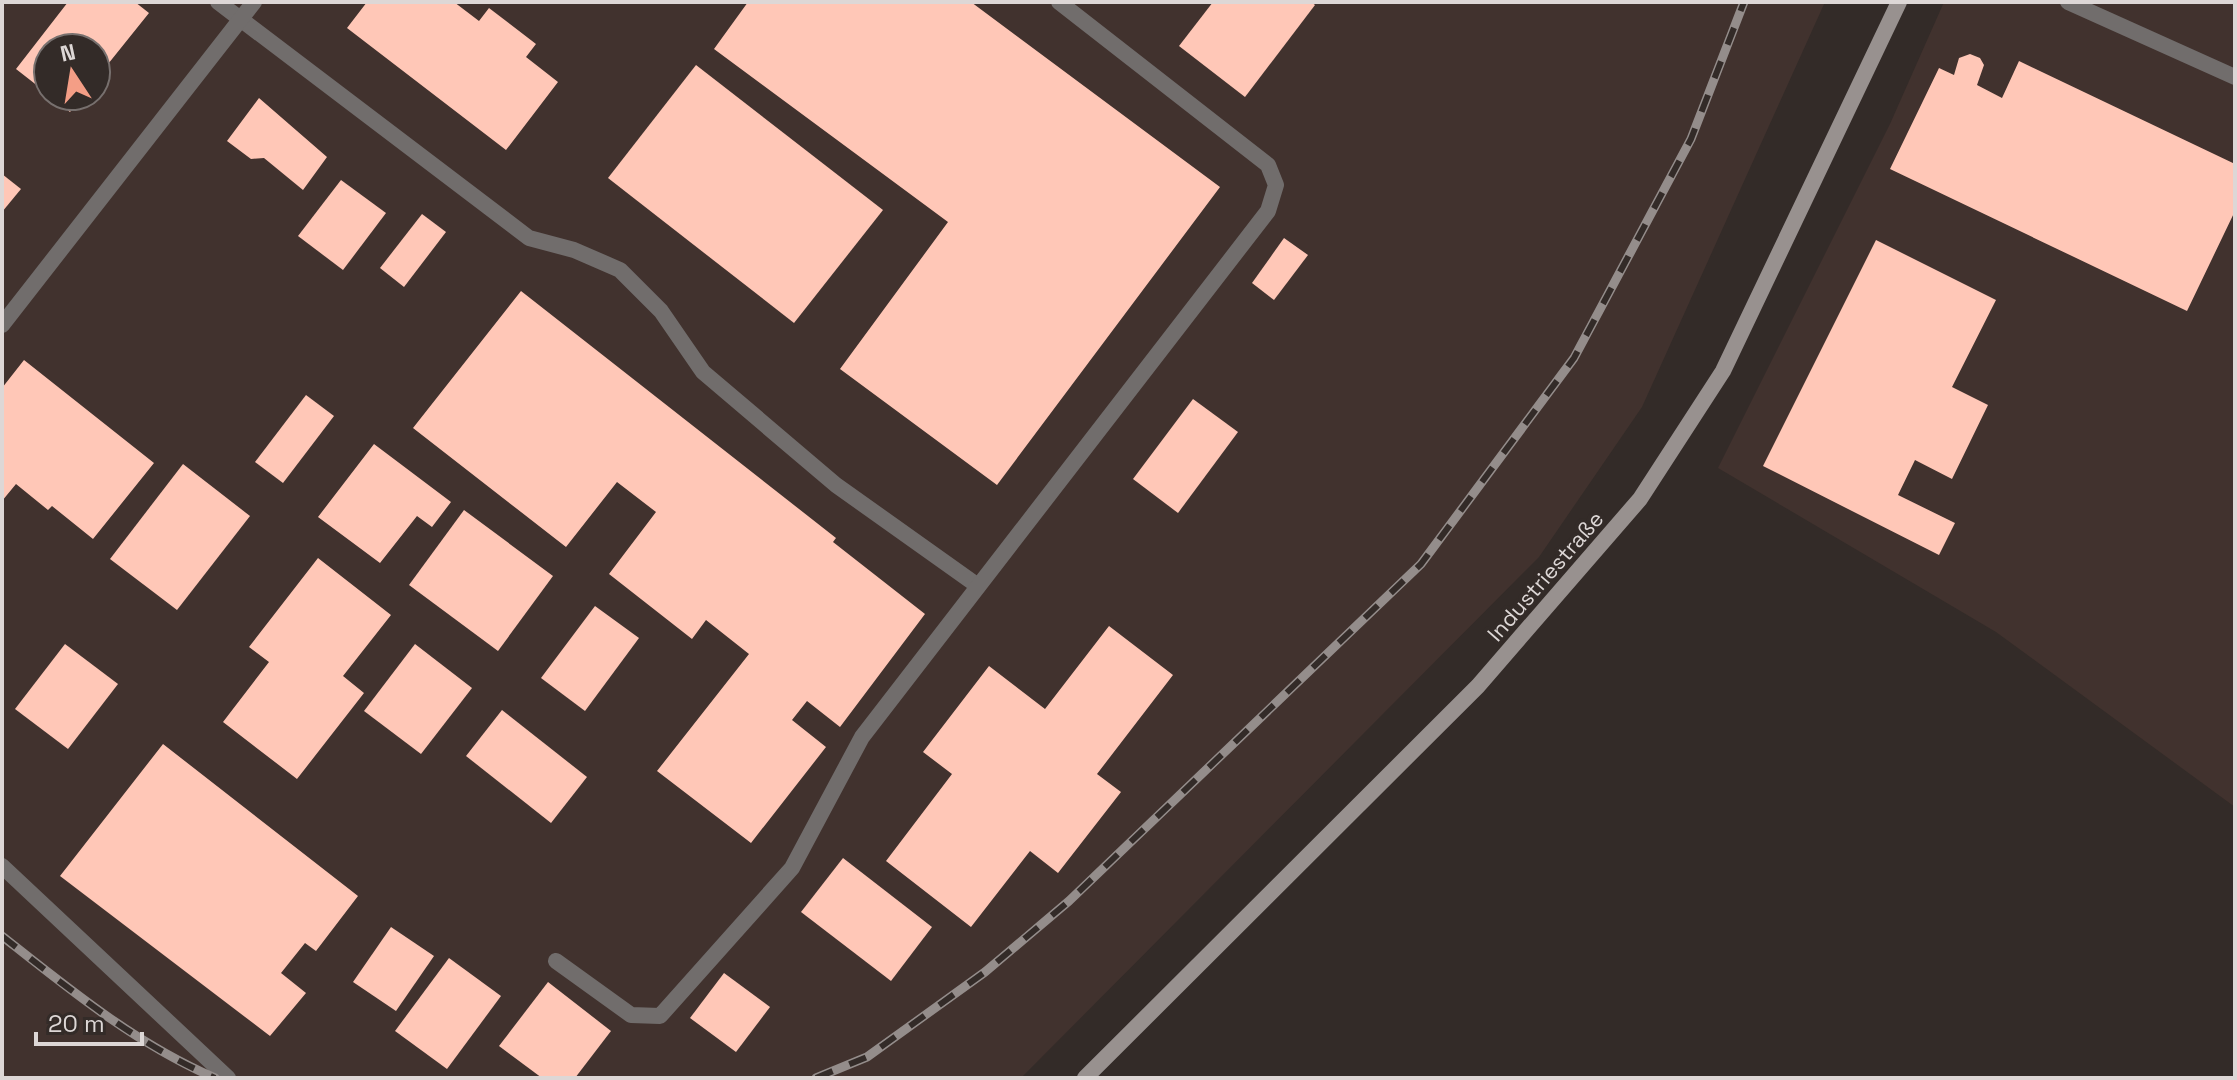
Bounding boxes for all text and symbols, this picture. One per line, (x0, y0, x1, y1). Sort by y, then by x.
north arrow (32, 32, 112, 112)
text: N (58, 37, 78, 68)
street label: Industriestraße (1481, 505, 1609, 647)
scale bar (36, 996, 142, 1046)
text: 20 m (48, 1008, 105, 1039)

